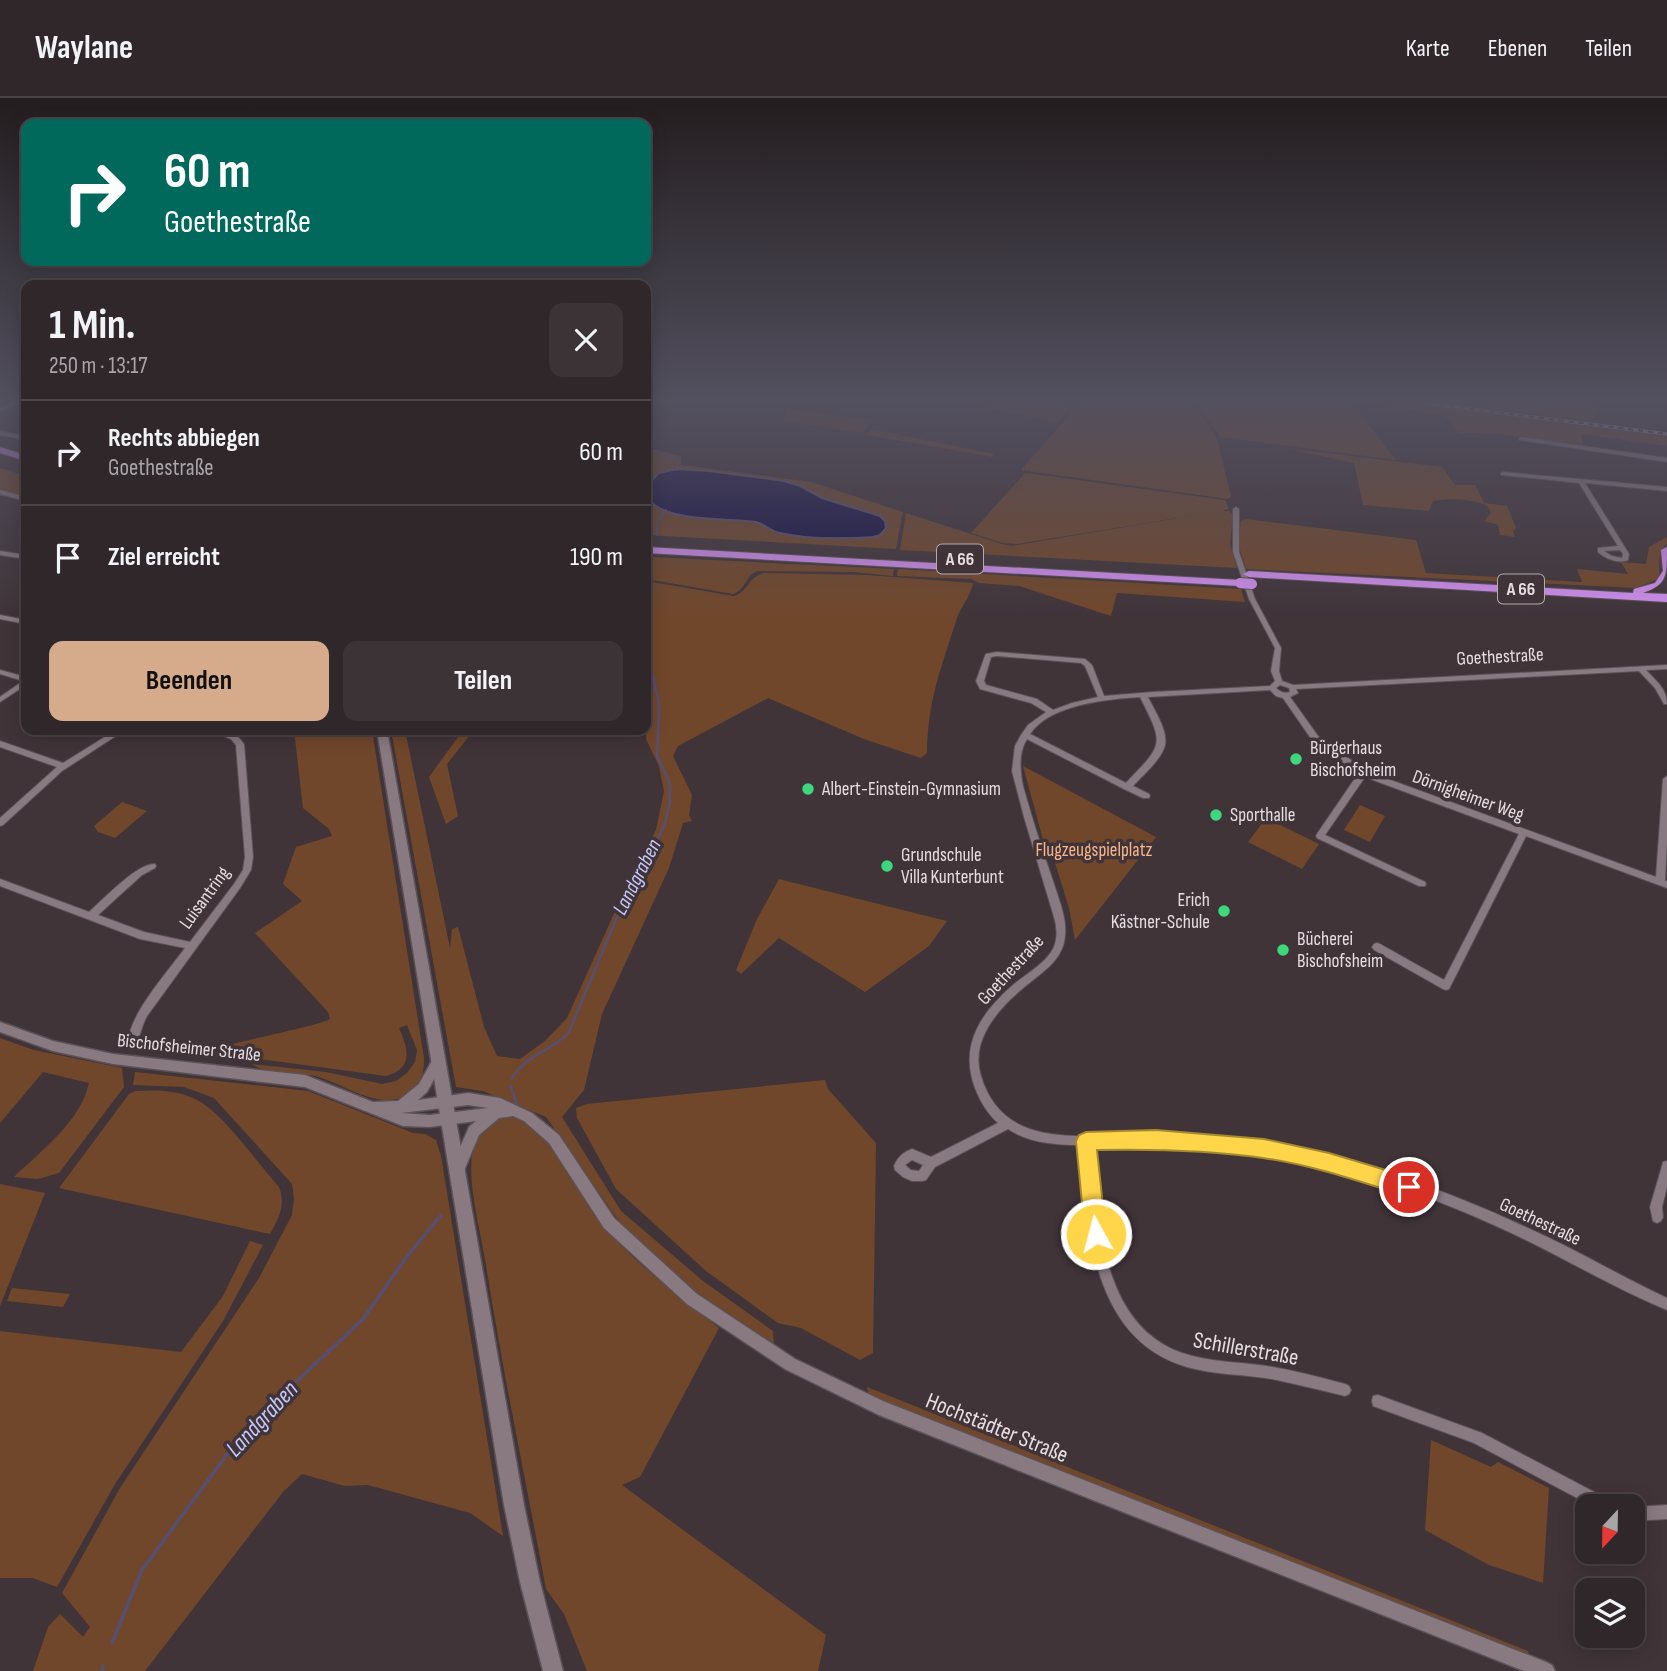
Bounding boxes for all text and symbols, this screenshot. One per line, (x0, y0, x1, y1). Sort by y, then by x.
text: Waylane (35, 28, 133, 68)
text: Karte (1406, 34, 1450, 63)
text: Ebenen (1488, 34, 1547, 63)
text: Teilen (1585, 34, 1632, 63)
text: 60 m (164, 143, 251, 202)
icon: right (49, 147, 140, 238)
text: Goethestraße (164, 203, 311, 242)
text: 1 Min. (49, 300, 135, 351)
button: close (549, 303, 623, 377)
text: 250 m · 13:17 (49, 352, 148, 380)
text: Rechts abbiegen (108, 423, 260, 454)
icon: right (49, 434, 87, 472)
text: 60 m (579, 437, 623, 468)
text: Goethestraße (108, 454, 214, 482)
icon: arrive (49, 539, 87, 577)
text: Ziel erreicht (108, 542, 220, 573)
text: 190 m (570, 542, 623, 573)
road number: A 66 (937, 545, 983, 574)
road number: A 66 (1498, 574, 1544, 603)
button: Beenden (49, 641, 329, 721)
button: Teilen (343, 641, 623, 721)
street label: Goethestraße (1456, 643, 1544, 671)
place label: Bürgerhaus Bischofsheim (1310, 737, 1396, 782)
marker: Bürgerhaus Bischofsheim (1288, 751, 1304, 767)
street label: Dörnigheimer Weg (1409, 765, 1527, 827)
place label: Albert-Einstein-Gymnasium (821, 778, 1001, 801)
marker: Albert-Einstein-Gymnasium (800, 781, 816, 797)
place label: Sporthalle (1230, 804, 1296, 827)
marker: Sporthalle (1208, 807, 1224, 823)
water label: Landgraben (607, 835, 667, 919)
park label: Flugzeugspielplatz (1036, 839, 1153, 862)
place label: Grundschule Villa Kunterbunt (901, 844, 1004, 889)
marker: Grundschule Villa Kunterbunt (879, 858, 895, 874)
street label: Luisantring (175, 862, 236, 934)
place label: Erich Kästner-Schule (1111, 889, 1210, 934)
marker: Erich Kästner-Schule (1216, 903, 1232, 919)
place label: Bücherei Bischofsheim (1297, 928, 1383, 973)
street label: Goethestraße (973, 930, 1049, 1010)
marker: Bücherei Bischofsheim (1275, 942, 1291, 958)
street label: Bischofsheimer Straße (116, 1029, 262, 1067)
pin (1379, 1157, 1439, 1217)
icon: arrive (1390, 1168, 1428, 1206)
street label: Goethestraße (1496, 1193, 1584, 1251)
position arrow (1059, 1197, 1133, 1271)
street label: Schillerstraße (1191, 1326, 1301, 1372)
water label: Landgraben (220, 1375, 304, 1463)
street label: Hochstädter Straße (922, 1387, 1072, 1469)
north arrow (1575, 1494, 1645, 1564)
map controls (1575, 1494, 1645, 1648)
button: layers (1575, 1578, 1645, 1648)

